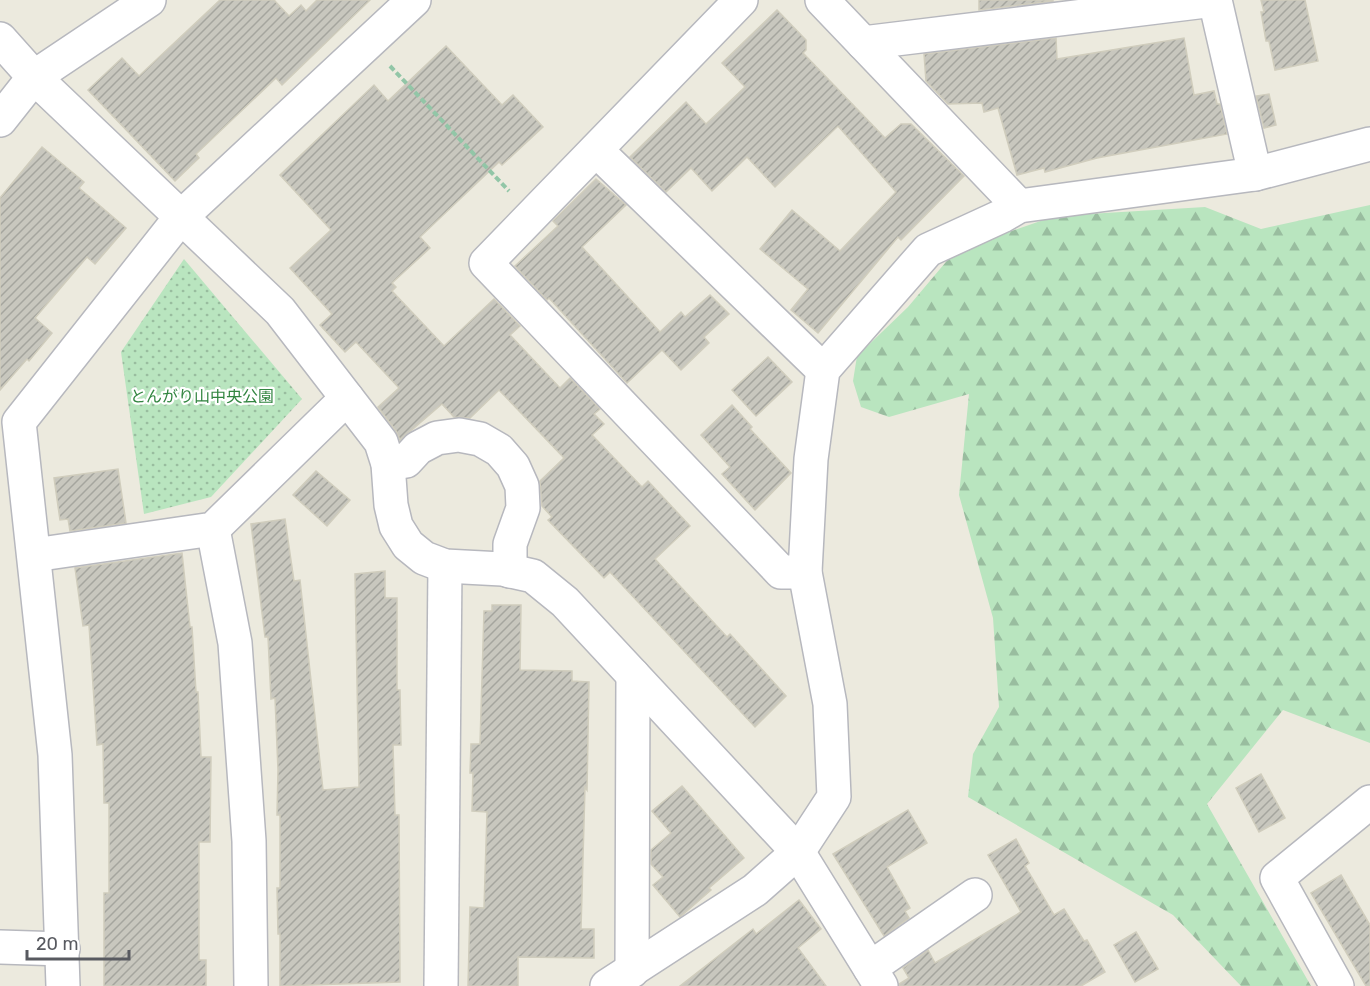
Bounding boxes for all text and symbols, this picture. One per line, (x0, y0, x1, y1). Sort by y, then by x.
park label: とんがり山中央公園 (130, 387, 274, 406)
scale bar (27, 923, 129, 961)
text: 20 m (36, 933, 78, 955)

